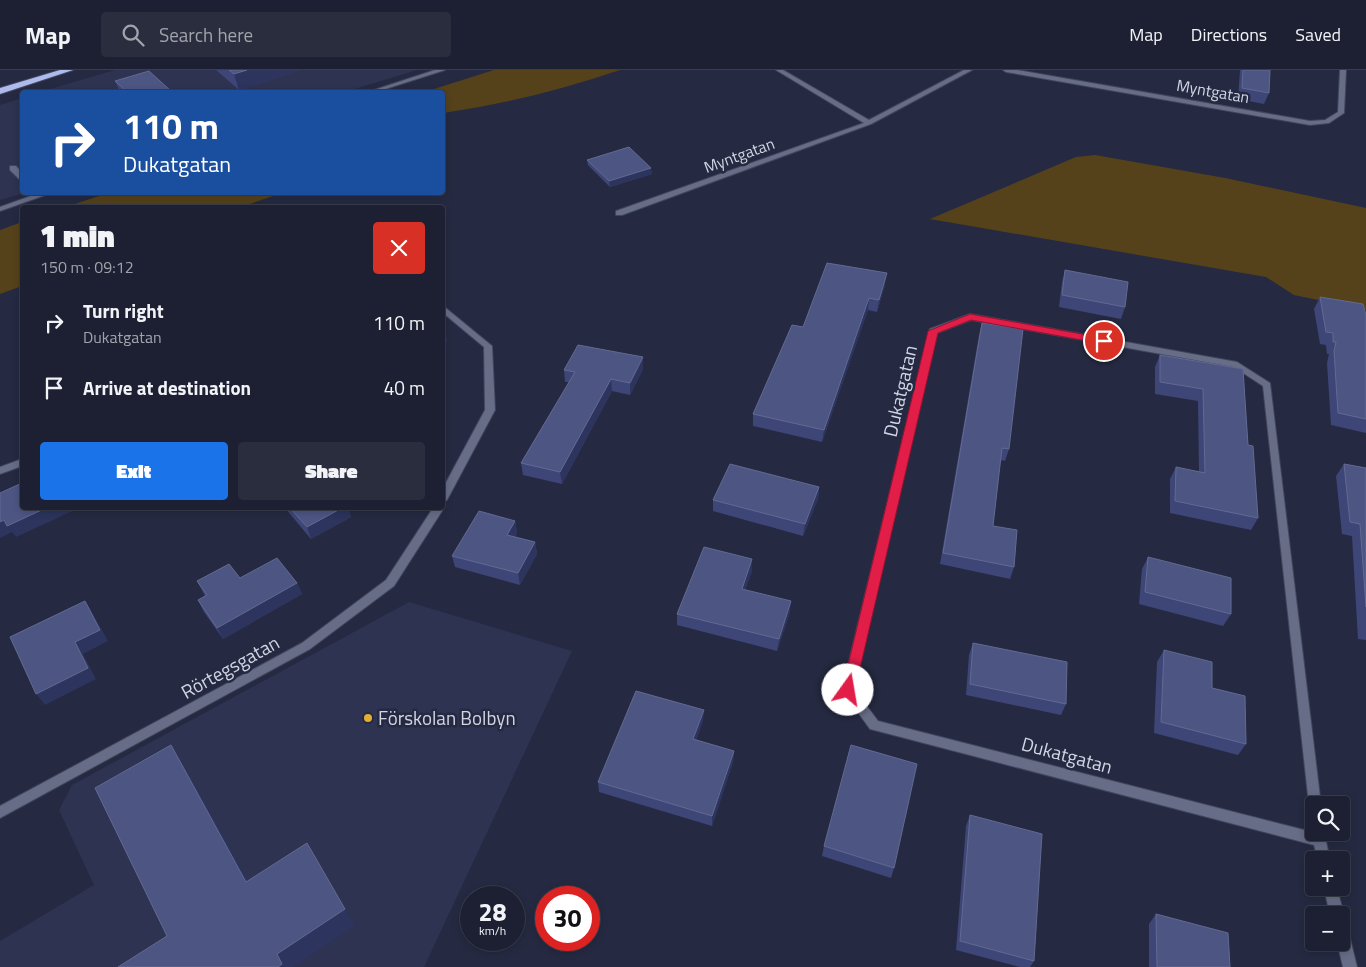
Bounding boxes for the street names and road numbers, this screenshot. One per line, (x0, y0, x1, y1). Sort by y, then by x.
street label: Myntgatan (1175, 73, 1251, 109)
street label: Myntgatan (700, 131, 778, 179)
street label: Dukatgatan (875, 342, 924, 440)
street label: Rörtegsgatan (175, 628, 284, 706)
street label: Dukatgatan (1018, 728, 1116, 781)

